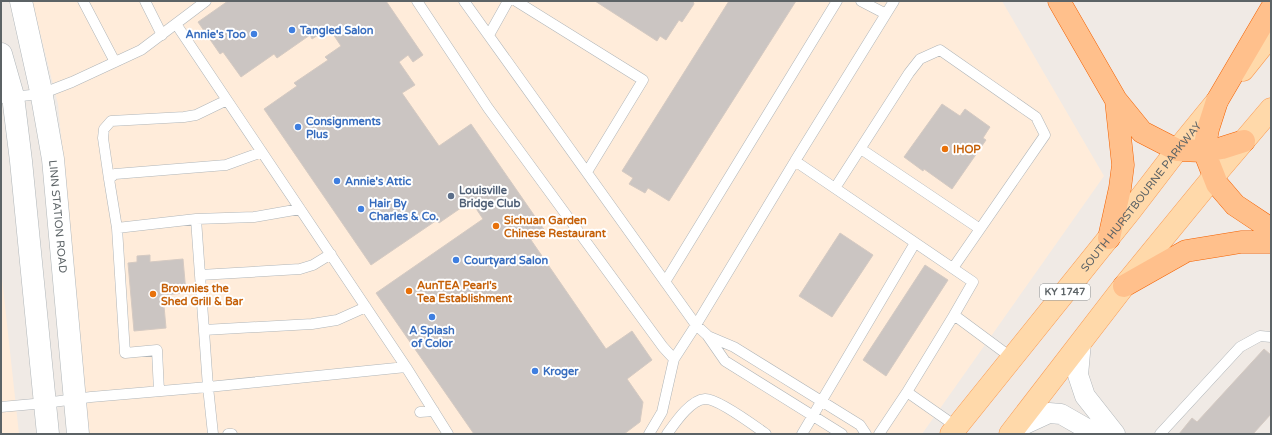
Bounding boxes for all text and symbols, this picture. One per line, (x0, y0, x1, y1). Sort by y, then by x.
place label: Tangled Salon (299, 24, 374, 38)
marker: Tangled Salon (287, 25, 297, 35)
place label: Annie's Too (186, 28, 246, 41)
marker: Annie's Too (249, 29, 259, 39)
place label: Consignments Plus (306, 115, 382, 141)
street label: SOUTH HURSTBOURNE PARKWAY (1078, 119, 1204, 274)
marker: Consignments Plus (293, 122, 303, 132)
place label: IHOP (953, 143, 981, 156)
marker: IHOP (940, 144, 950, 154)
street label: LINN STATION ROAD (47, 159, 70, 274)
place label: Annie's Attic (345, 175, 411, 188)
marker: Annie's Attic (332, 176, 342, 186)
place label: Louisville Bridge Club (459, 184, 521, 211)
marker: Louisville Bridge Club (446, 191, 456, 201)
place label: Hair By Charles & Co. (369, 197, 439, 223)
marker: Hair By Charles & Co. (356, 204, 366, 214)
place label: Sichuan Garden Chinese Restaurant (504, 214, 607, 240)
marker: Sichuan Garden Chinese Restaurant (491, 221, 501, 231)
place label: Courtyard Salon (464, 254, 548, 268)
marker: Courtyard Salon (451, 255, 461, 265)
place label: AunTEA Pearl's Tea Establishment (416, 279, 513, 305)
place label: Brownies the Shed Grill & Bar (161, 282, 244, 308)
road number: KY 1747 (1040, 284, 1090, 300)
marker: AunTEA Pearl's Tea Establishment (404, 286, 414, 296)
marker: Brownies the Shed Grill & Bar (148, 289, 158, 299)
marker: A Splash of Color (427, 312, 437, 322)
place label: A Splash of Color (409, 324, 455, 350)
place label: Kroger (543, 365, 579, 379)
marker: Kroger (530, 366, 540, 376)

